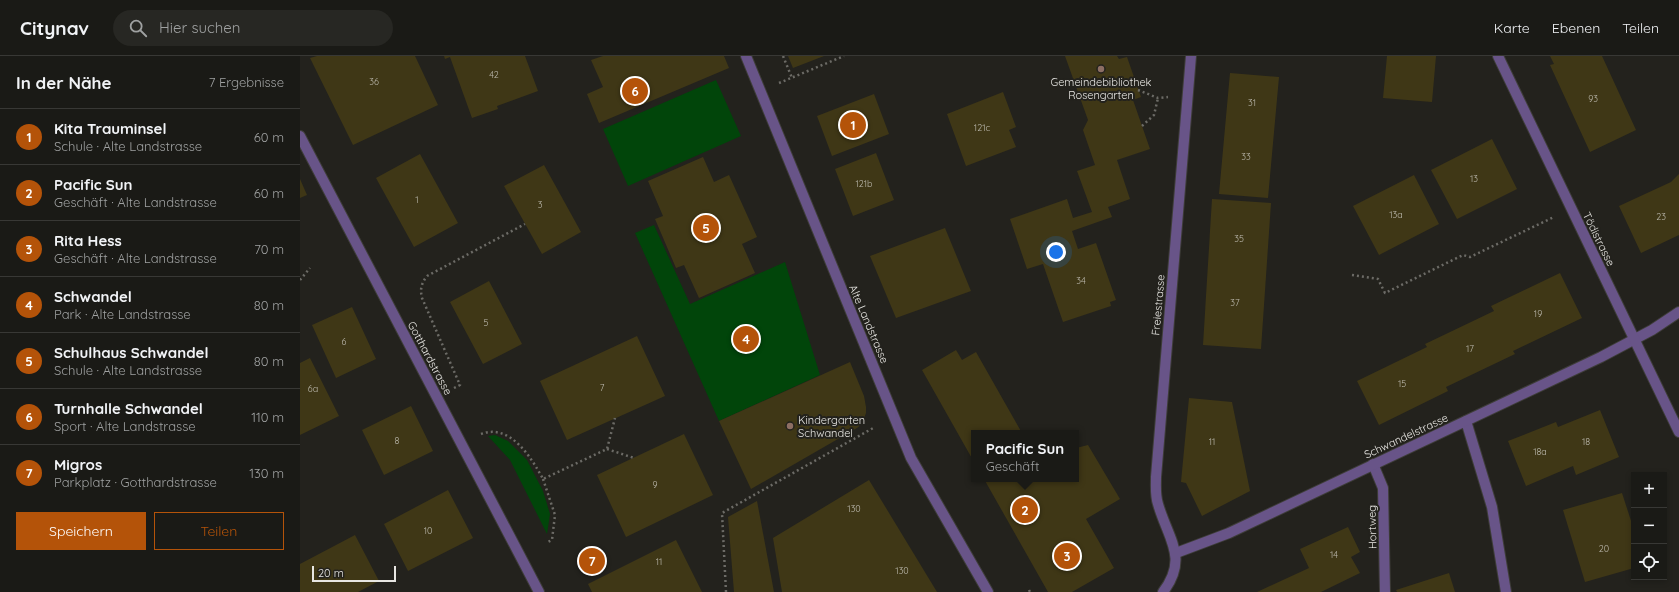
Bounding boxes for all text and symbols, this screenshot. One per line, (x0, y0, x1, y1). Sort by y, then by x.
search box (113, 10, 393, 46)
text: Citynav (20, 16, 89, 40)
icon: search (127, 17, 149, 39)
text: Hier suchen (159, 18, 240, 37)
text: Karte (1494, 19, 1530, 37)
text: Ebenen (1552, 19, 1600, 37)
text: Teilen (1622, 19, 1659, 37)
marker: Gemeindebibliothek Rosengarten (1096, 64, 1106, 74)
house number: 42 (489, 69, 499, 80)
text: In der Nähe (16, 72, 112, 93)
text: 7 Ergebnisse (209, 74, 284, 90)
place label: Gemeindebibliothek Rosengarten (1051, 75, 1152, 102)
house number: 36 (369, 76, 379, 87)
pin: 6 (622, 76, 648, 106)
house number: 93 (1588, 93, 1598, 104)
house number: 31 (1248, 97, 1256, 108)
pin: 1 (840, 110, 866, 140)
text: Kita Trauminsel (54, 119, 166, 138)
house number: 121c (974, 122, 990, 133)
text: 1 (26, 129, 32, 145)
text: 60 m (254, 129, 284, 145)
text: Schule · Alte Landstrasse (54, 138, 202, 154)
house number: 33 (1241, 151, 1251, 162)
house number: 13 (1470, 173, 1478, 184)
text: Pacific Sun (54, 175, 133, 194)
house number: 121b (855, 178, 873, 189)
text: 2 (25, 185, 33, 201)
text: 60 m (254, 185, 284, 201)
text: Geschäft · Alte Landstrasse (54, 194, 217, 210)
house number: 1 (415, 194, 419, 205)
house number: 3 (538, 199, 543, 210)
house number: 13a (1389, 209, 1403, 220)
street label: Tödistrasse (1580, 210, 1618, 268)
house number: 23 (1656, 211, 1666, 222)
pin: 5 (693, 213, 719, 243)
text: Rita Hess (54, 231, 122, 250)
house number: 35 (1234, 233, 1244, 244)
text: 3 (26, 241, 32, 257)
text: 70 m (254, 241, 284, 257)
your location (1046, 242, 1066, 262)
text: Geschäft · Alte Landstrasse (54, 250, 217, 266)
street label: Freiestrasse (1148, 274, 1168, 336)
house number: 34 (1076, 275, 1086, 286)
street label: Alte Landstrasse (846, 282, 892, 366)
text: Schwandel (54, 287, 132, 306)
text: 4 (25, 297, 33, 313)
text: 80 m (254, 297, 284, 313)
house number: 37 (1230, 297, 1240, 308)
text: Park · Alte Landstrasse (54, 306, 191, 322)
house number: 19 (1534, 308, 1542, 319)
house number: 5 (484, 317, 489, 328)
street label: Gotthardstrasse (405, 319, 455, 397)
pin: 4 (733, 324, 759, 354)
house number: 6 (342, 336, 347, 347)
text: Schulhaus Schwandel (54, 343, 209, 362)
house number: 17 (1466, 343, 1474, 354)
text: 5 (25, 353, 33, 369)
text: 80 m (254, 353, 284, 369)
text: Schule · Alte Landstrasse (54, 362, 202, 378)
house number: 15 (1398, 378, 1406, 389)
house number: 7 (600, 382, 605, 393)
house number: 6a (308, 383, 318, 394)
text: Turnhalle Schwandel (54, 399, 203, 418)
text: 6 (25, 409, 33, 425)
text: 110 m (251, 409, 284, 425)
street label: Schwandelstrasse (1362, 410, 1450, 462)
place label: Kindergarten Schwandel (798, 413, 865, 440)
text: Sport · Alte Landstrasse (54, 418, 196, 434)
marker: Kindergarten Schwandel (785, 421, 795, 431)
popup (971, 430, 1079, 482)
house number: 8 (395, 435, 400, 446)
house number: 11 (1209, 436, 1215, 447)
house number: 18 (1582, 436, 1590, 447)
text: Pacific Sun (986, 439, 1064, 458)
house number: 18a (1533, 446, 1547, 457)
text: Migros (54, 455, 102, 474)
text: Geschäft (986, 458, 1039, 474)
text: 7 (25, 465, 33, 481)
text: 130 m (249, 465, 284, 481)
map controls (1631, 472, 1667, 580)
button: + (1631, 472, 1667, 508)
text: Parkplatz · Gotthardstrasse (54, 474, 217, 490)
house number: 9 (652, 479, 658, 490)
pin: 2 (1012, 495, 1038, 525)
house number: 130 (847, 503, 861, 514)
street label: Hortweg (1365, 505, 1379, 549)
button: − (1631, 508, 1667, 544)
button: Speichern (16, 512, 146, 550)
button: Teilen (154, 512, 284, 550)
house number: 10 (424, 525, 432, 536)
pin: 3 (1054, 541, 1080, 571)
house number: 20 (1599, 543, 1609, 554)
button: locate (1631, 544, 1667, 580)
pin: 7 (579, 546, 605, 576)
house number: 14 (1330, 549, 1338, 560)
house number: 11 (656, 556, 662, 567)
scale bar (312, 564, 396, 583)
house number: 130 (895, 565, 909, 576)
text: 20 m (318, 566, 344, 580)

